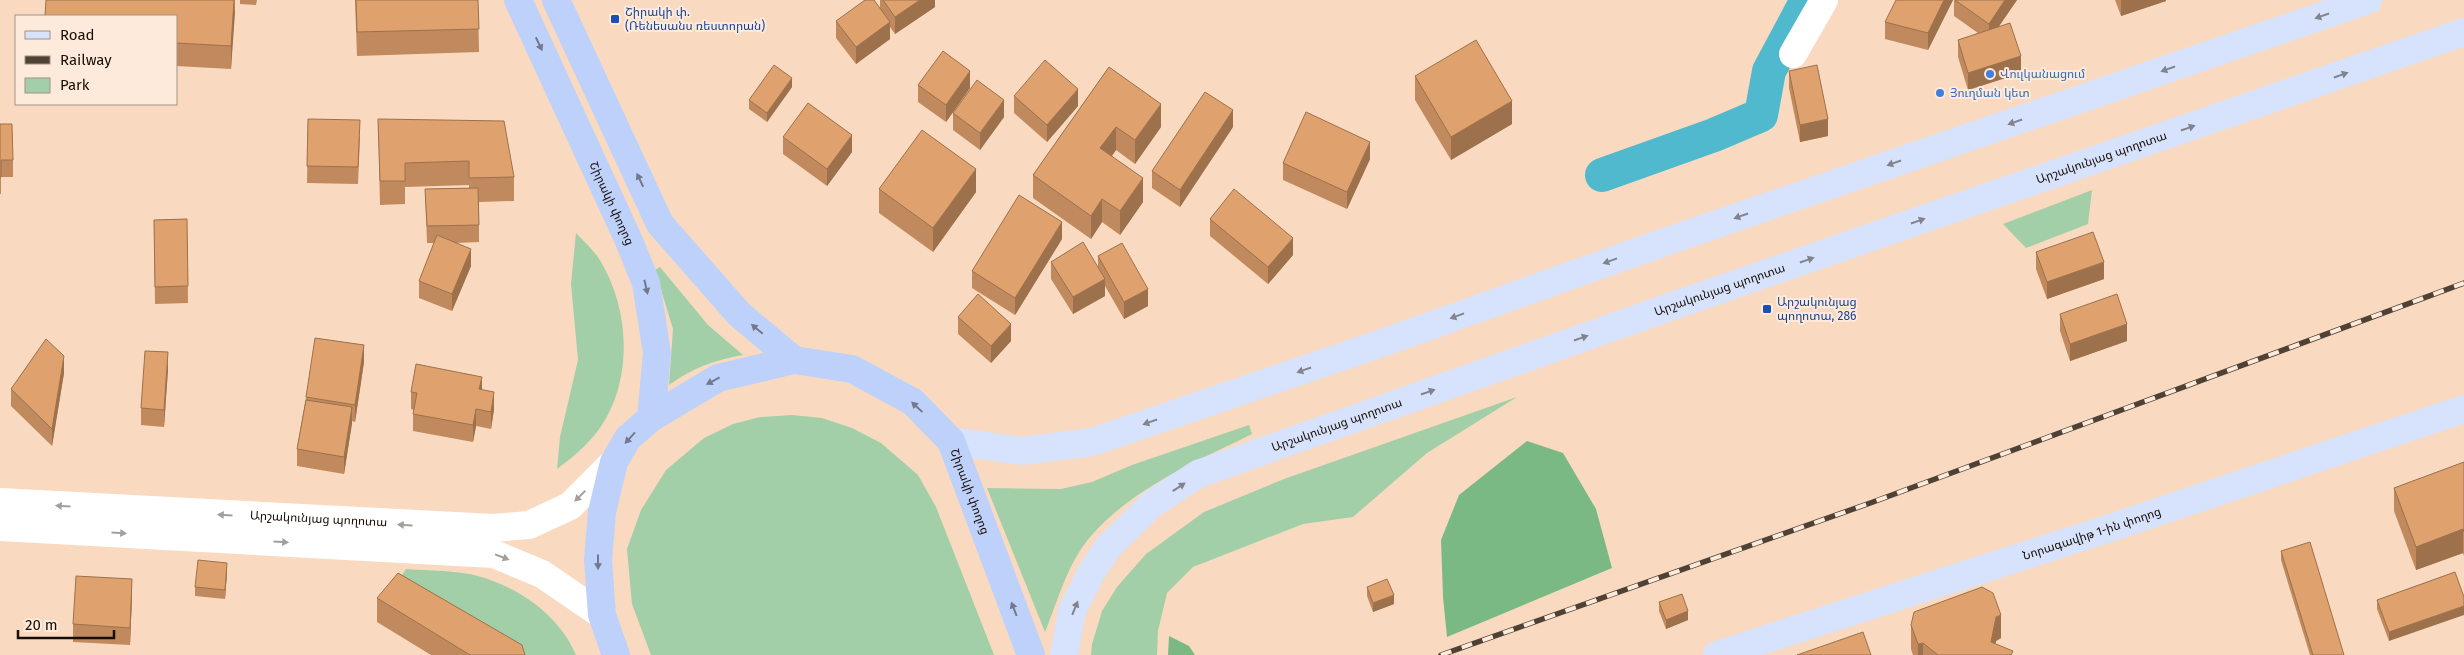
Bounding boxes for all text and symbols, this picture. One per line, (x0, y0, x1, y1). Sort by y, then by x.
place label: Շիրակի փ. (Ռենեսանս ռեստորան) (625, 5, 765, 33)
one-way arrow (2314, 12, 2329, 20)
marker: Շիրակի փ. (Ռենեսանս ռեստորան) (609, 13, 621, 25)
legend (15, 15, 178, 105)
text: Road (60, 26, 95, 44)
one-way arrow (535, 37, 543, 51)
text: Railway (60, 51, 112, 69)
one-way arrow (2161, 66, 2176, 73)
place label: Վուլկանացում (2000, 67, 2085, 81)
marker: Վուլկանացում (1984, 68, 1996, 80)
one-way arrow (2334, 70, 2349, 78)
text: Park (60, 76, 90, 94)
place label: Յուղման կետ (1950, 86, 2030, 100)
marker: Յուղման կետ (1934, 87, 1946, 99)
one-way arrow (2007, 118, 2022, 126)
one-way arrow (2180, 124, 2195, 131)
street label: Արշակունյաց պողոտա (2034, 128, 2169, 187)
street label: Շիրակի փողոց (586, 159, 637, 247)
one-way arrow (1887, 160, 1902, 167)
one-way arrow (635, 173, 643, 187)
one-way arrow (1733, 213, 1748, 220)
one-way arrow (1911, 217, 1926, 224)
one-way arrow (1799, 255, 1814, 263)
one-way arrow (1603, 258, 1618, 265)
street label: Արշակունյաց պողոտա (1652, 260, 1787, 319)
one-way arrow (642, 279, 650, 294)
place label: Արշակունյաց պողոտա, 286 (1777, 295, 1857, 323)
marker: Արշակունյաց պողոտա, 286 (1761, 303, 1773, 315)
one-way arrow (1449, 312, 1464, 320)
one-way arrow (751, 324, 763, 335)
one-way arrow (1574, 334, 1589, 341)
one-way arrow (1296, 366, 1311, 374)
one-way arrow (706, 377, 721, 385)
one-way arrow (1421, 388, 1436, 396)
street label: Արշակունյաց պողոտա (1270, 395, 1404, 454)
one-way arrow (910, 401, 923, 412)
one-way arrow (1142, 418, 1157, 426)
one-way arrow (624, 431, 636, 443)
street label: Շիրակի փողոց (948, 447, 992, 536)
one-way arrow (1172, 482, 1185, 492)
one-way arrow (574, 490, 586, 502)
one-way arrow (55, 501, 71, 509)
street label: Նորագավիթ 1-ին փողոց (2021, 504, 2163, 563)
street label: Արշակունյաց պողոտա (250, 508, 388, 529)
one-way arrow (217, 510, 233, 518)
one-way arrow (397, 520, 413, 528)
one-way arrow (111, 530, 127, 538)
one-way arrow (273, 538, 289, 546)
one-way arrow (494, 554, 509, 561)
one-way arrow (594, 554, 602, 570)
one-way arrow (1071, 601, 1079, 615)
one-way arrow (1010, 602, 1017, 617)
scale bar (18, 608, 114, 640)
text: 20 m (25, 616, 58, 634)

